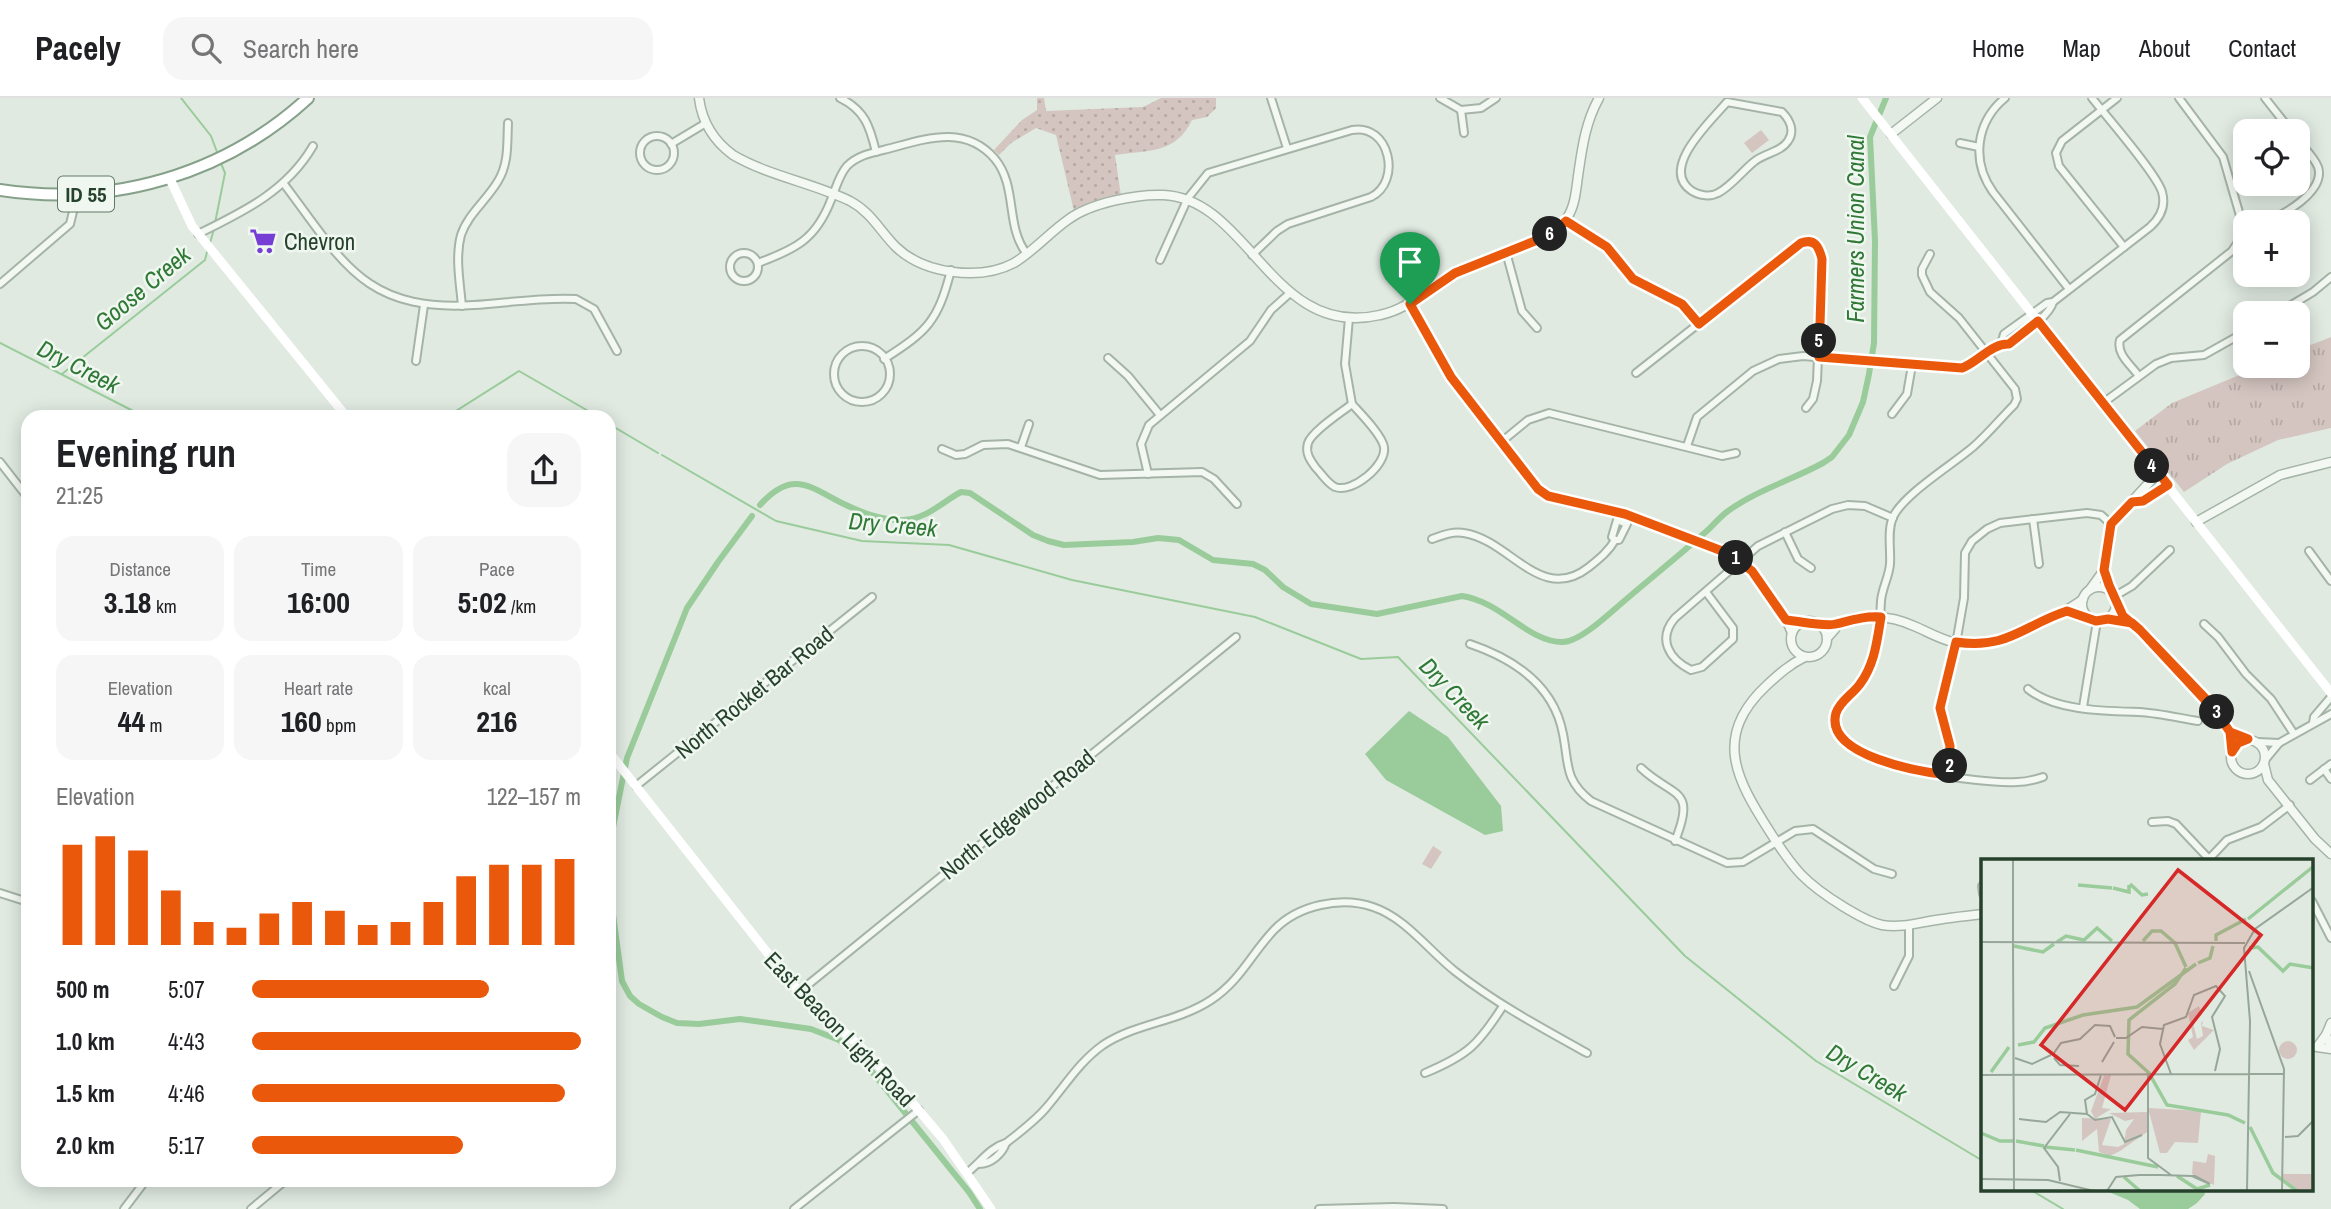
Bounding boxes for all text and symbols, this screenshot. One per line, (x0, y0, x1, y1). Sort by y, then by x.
search box (163, 17, 653, 80)
text: Pacely (35, 26, 121, 70)
icon: search (187, 29, 225, 67)
text: Search here (243, 31, 359, 66)
text: Home (1972, 32, 2024, 64)
text: Map (2062, 32, 2101, 64)
text: About (2139, 32, 2190, 64)
text: Contact (2228, 32, 2296, 64)
map controls (2233, 119, 2310, 378)
button: locate (2233, 119, 2310, 196)
water label: Farmers Union Canal (1839, 135, 1871, 323)
road number: ID 55 (58, 176, 114, 212)
button: + (2233, 210, 2310, 287)
pin: 6 (1532, 216, 1568, 252)
text: 6 (1545, 220, 1554, 246)
supermarket icon: Chevron (248, 226, 278, 256)
place label: Chevron (284, 226, 355, 257)
pin (1380, 232, 1440, 304)
water label: Goose Creek (87, 238, 198, 338)
icon: arrive (1391, 243, 1429, 281)
button: − (2233, 301, 2310, 378)
pin: 5 (1801, 324, 1836, 358)
text: 5 (1814, 327, 1823, 353)
water label: Dry Creek (32, 332, 127, 401)
text: Evening run (56, 428, 236, 479)
button: share (507, 433, 581, 507)
pin: 4 (2134, 448, 2170, 484)
text: 4 (2147, 452, 2156, 478)
text: 21:25 (56, 480, 103, 511)
water label: Dry Creek (847, 504, 940, 544)
pin: 1 (1718, 540, 1754, 575)
text: 1 (1731, 544, 1740, 570)
text: Distance (109, 556, 171, 582)
text: Time (301, 556, 336, 582)
text: Pace (479, 556, 515, 582)
text: 3.18 (104, 582, 152, 622)
text: 16:00 (287, 582, 350, 622)
text: 5:02 (457, 582, 507, 622)
text: km (152, 593, 177, 619)
text: /km (507, 593, 536, 619)
street label: North Rocket Bar Road (668, 619, 840, 765)
water label: Dry Creek (1413, 650, 1498, 737)
text: Elevation (108, 675, 173, 701)
text: Heart rate (284, 675, 353, 701)
text: kcal (483, 675, 511, 701)
pin: 3 (2200, 694, 2234, 730)
text: 3 (2212, 698, 2221, 724)
text: 44 (118, 701, 145, 741)
text: 160 (281, 701, 322, 741)
text: 216 (476, 701, 517, 741)
text: m (145, 712, 163, 738)
text: bpm (322, 712, 356, 738)
street label: North Edgewood Road (933, 742, 1101, 886)
pin: 2 (1932, 748, 1968, 784)
text: 2 (1945, 752, 1954, 778)
text: Elevation (56, 781, 135, 812)
text: 122–157 m (487, 781, 581, 812)
inset map (1981, 859, 2314, 1192)
street label: East Beacon Light Road (758, 945, 922, 1113)
text: 500 m (56, 974, 109, 1005)
text: 5:07 (168, 974, 205, 1005)
text: 1.0 km (56, 1026, 115, 1057)
text: 4:43 (168, 1026, 205, 1057)
water label: Dry Creek (1821, 1035, 1914, 1109)
text: 1.5 km (56, 1078, 115, 1109)
text: 4:46 (168, 1078, 205, 1109)
text: 2.0 km (56, 1130, 115, 1161)
text: 5:17 (168, 1130, 205, 1161)

